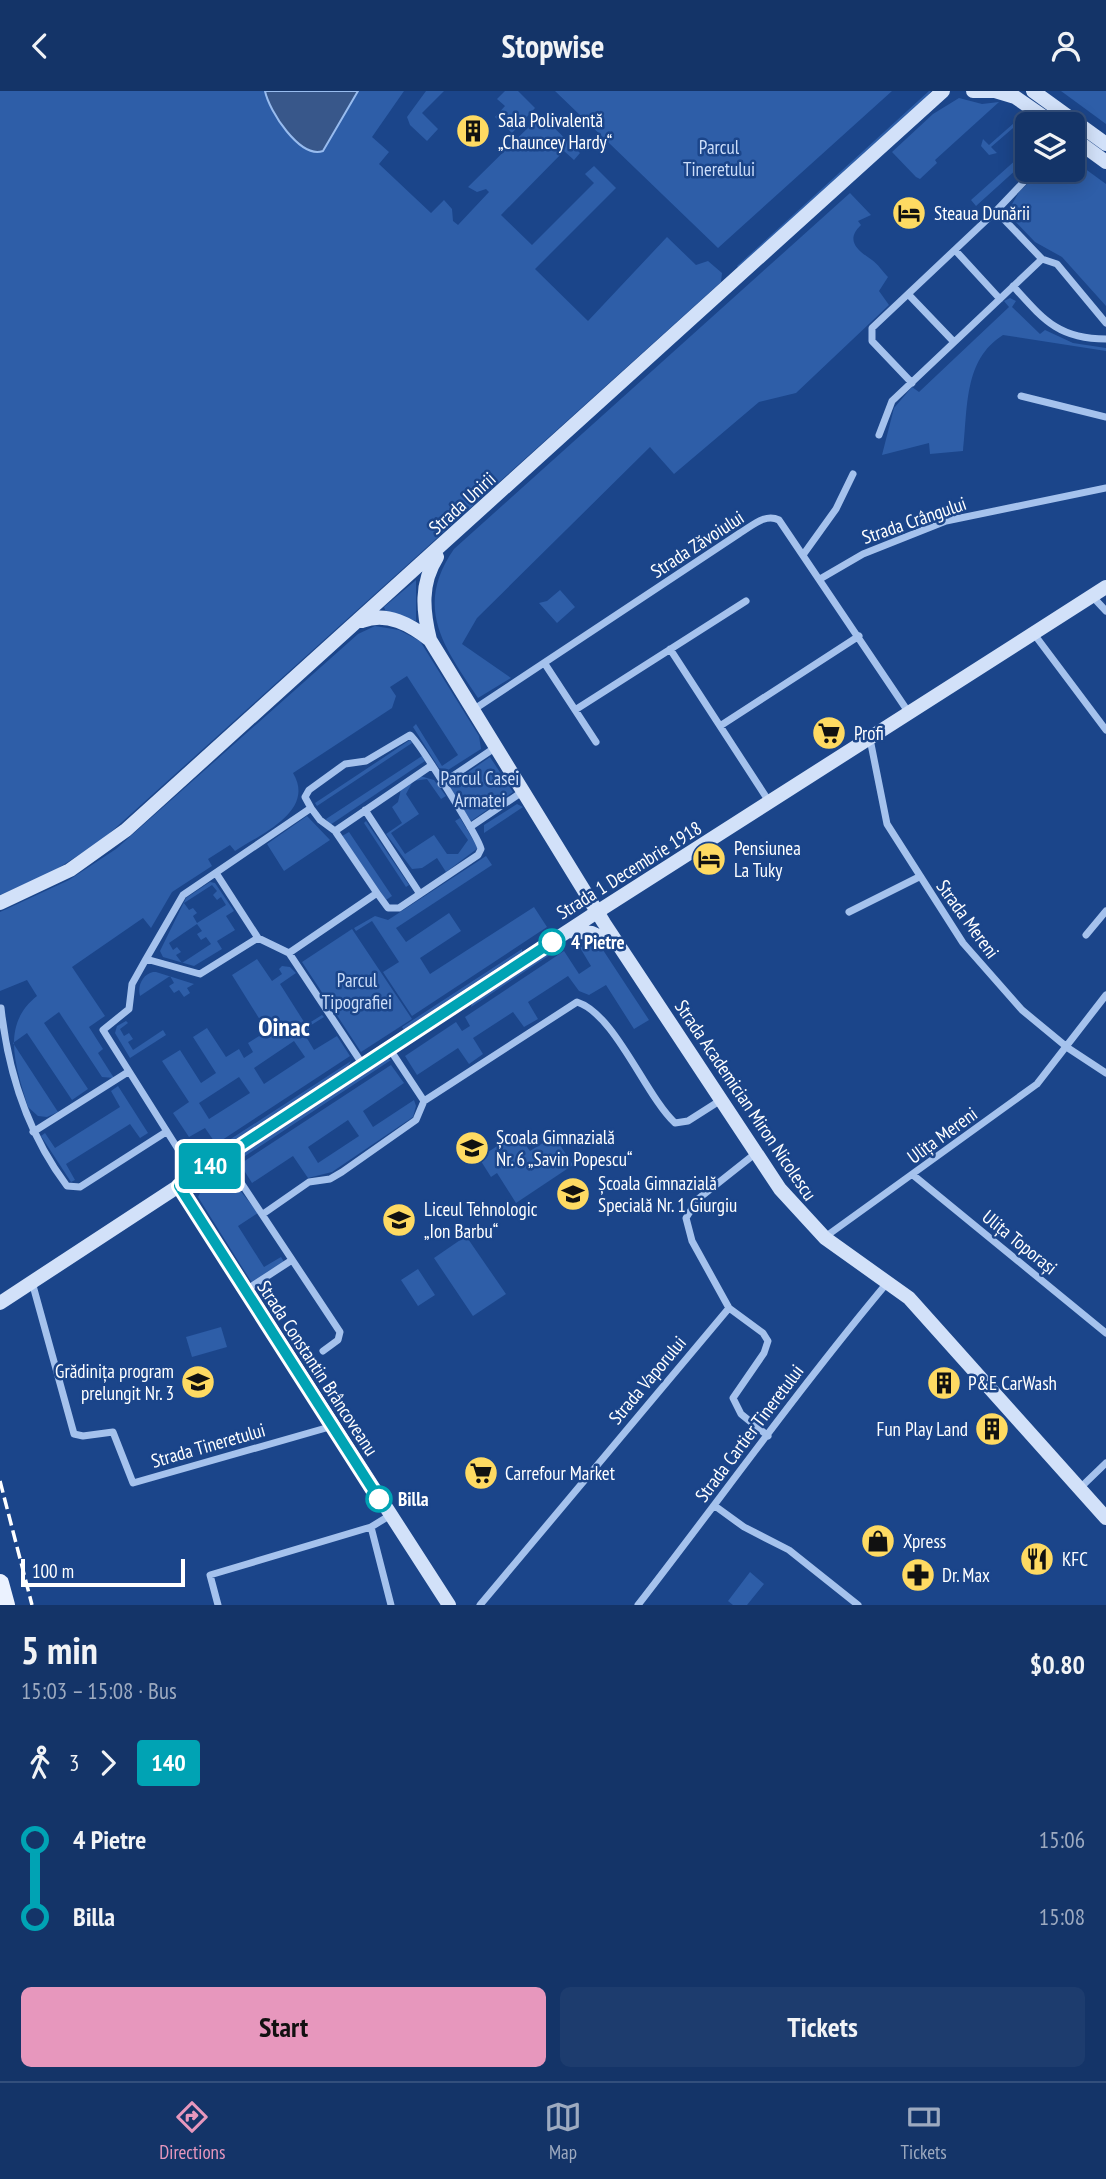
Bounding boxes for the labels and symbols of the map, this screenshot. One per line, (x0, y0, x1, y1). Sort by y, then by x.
place label: Sala Polivalentă „Chauncey Hardy“ (498, 108, 612, 154)
building icon: Sala Polivalentă „Chauncey Hardy“ (454, 112, 492, 150)
park label: Parcul Tineretului (683, 135, 755, 181)
hotel icon: Steaua Dunării (890, 194, 928, 232)
place label: Steaua Dunării (934, 201, 1030, 225)
street label: Strada Unirii (424, 467, 500, 539)
street label: Strada Crângului (859, 491, 969, 549)
street label: Strada Zăvoiului (646, 505, 748, 583)
supermarket icon: Profi (810, 714, 848, 752)
place label: Profi (854, 721, 884, 745)
park label: Parcul Casei Armatei (441, 766, 519, 812)
street label: Strada 1 Decembrie 1918 (552, 816, 706, 924)
place label: Pensiunea La Tuky (734, 836, 801, 882)
hotel icon: Pensiunea La Tuky (690, 840, 728, 878)
street label: Strada Mereni (931, 875, 1005, 963)
marker: 4 Pietre (539, 929, 565, 955)
place label: 4 Pietre (571, 930, 625, 954)
park label: Parcul Tipografiei (322, 968, 392, 1014)
street label: Strada Academician Miron Nicolescu (670, 995, 822, 1205)
district label: Oinac (258, 1010, 310, 1043)
street label: Ulița Mereni (902, 1102, 982, 1168)
place label: Școala Gimnazială Nr. 6 „Savin Popescu“ (496, 1125, 632, 1171)
school or university icon: Școala Gimnazială Nr. 6 „Savin Popescu“ (453, 1129, 491, 1167)
line badge: 140 (170, 1143, 250, 1189)
place label: Școala Gimnazială Specială Nr. 1 Giurgiu (598, 1171, 737, 1217)
school or university icon: Școala Gimnazială Specială Nr. 1 Giurgiu (554, 1175, 592, 1213)
place label: Liceul Tehnologic „Ion Barbu“ (424, 1197, 538, 1243)
school or university icon: Liceul Tehnologic „Ion Barbu“ (380, 1201, 418, 1239)
street label: Ulița Toporași (978, 1205, 1062, 1279)
street label: Strada Constantin Brâncoveanu (252, 1276, 384, 1460)
street label: Strada Vaporului (603, 1331, 691, 1429)
place label: Grădinița program prelungit Nr. 3 (55, 1359, 174, 1405)
street label: Strada Cartier Tineretului (690, 1360, 808, 1506)
school or university icon: Grădinița program prelungit Nr. 3 (179, 1363, 217, 1401)
building icon: P&E CarWash (925, 1364, 963, 1402)
place label: P&E CarWash (968, 1371, 1057, 1395)
building icon: Fun Play Land (973, 1410, 1011, 1448)
street label: Strada Tineretului (148, 1417, 268, 1473)
place label: Fun Play Land (877, 1417, 968, 1441)
supermarket icon: Carrefour Market (462, 1454, 500, 1492)
place label: Carrefour Market (505, 1461, 616, 1485)
marker: Billa (366, 1486, 392, 1512)
place label: Billa (398, 1487, 429, 1511)
shop icon: Xpress (859, 1522, 897, 1560)
place label: Xpress (903, 1529, 946, 1553)
restaurant icon: KFC (1018, 1540, 1056, 1578)
place label: KFC (1062, 1547, 1088, 1571)
scale bar (21, 1556, 186, 1588)
pharmacy icon: Dr. Max (899, 1556, 937, 1594)
place label: Dr. Max (942, 1563, 990, 1587)

